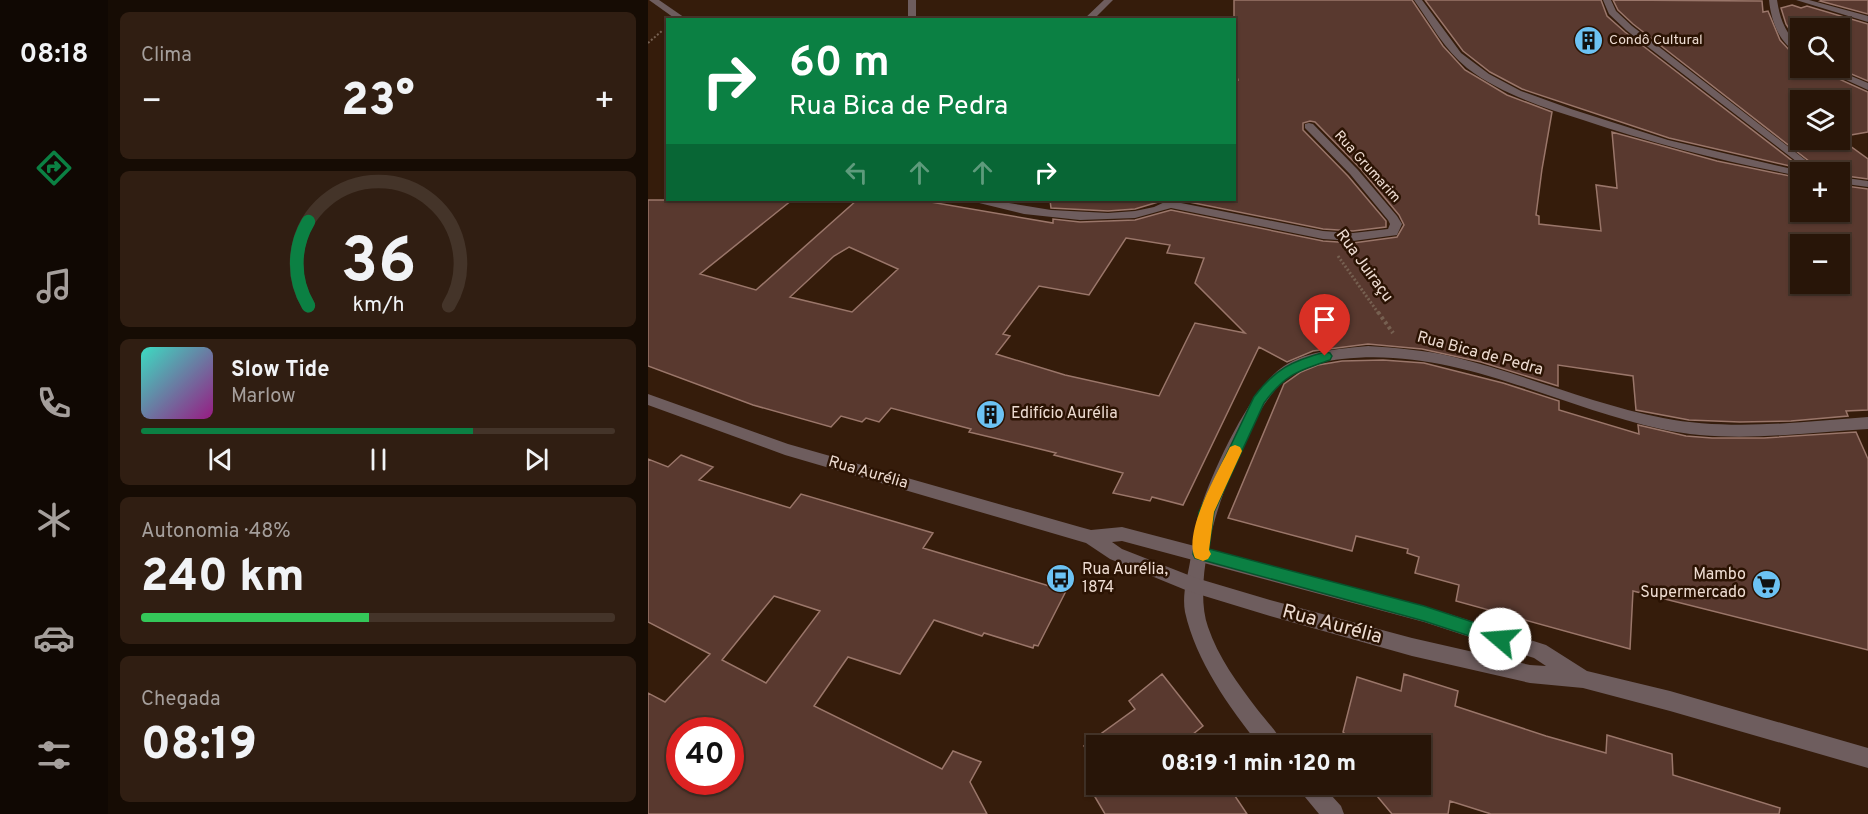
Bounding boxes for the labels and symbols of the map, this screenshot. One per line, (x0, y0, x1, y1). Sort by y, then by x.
building icon: Condô Cultural (1572, 24, 1604, 56)
place label: Condô Cultural (1609, 32, 1703, 49)
street label: Rua Grumarim (1330, 128, 1404, 206)
street label: Rua Juiraçu (1331, 226, 1397, 306)
pin (1299, 294, 1350, 356)
street label: Rua Bica de Pedra (1415, 328, 1545, 380)
building icon: Edifício Aurélia (974, 398, 1006, 430)
place label: Edifício Aurélia (1011, 404, 1118, 424)
street label: Rua Aurélia (826, 452, 910, 494)
place label: Rua Aurélia, 1874 (1082, 560, 1168, 598)
bus stop icon: Rua Aurélia, 1874 (1045, 563, 1077, 595)
place label: Mambo Supermercado (1640, 565, 1746, 603)
supermarket icon: Mambo Supermercado (1751, 568, 1783, 600)
street label: Rua Aurélia (1279, 599, 1385, 651)
position arrow (1468, 607, 1532, 671)
speed limit sign: 40 (666, 717, 744, 795)

